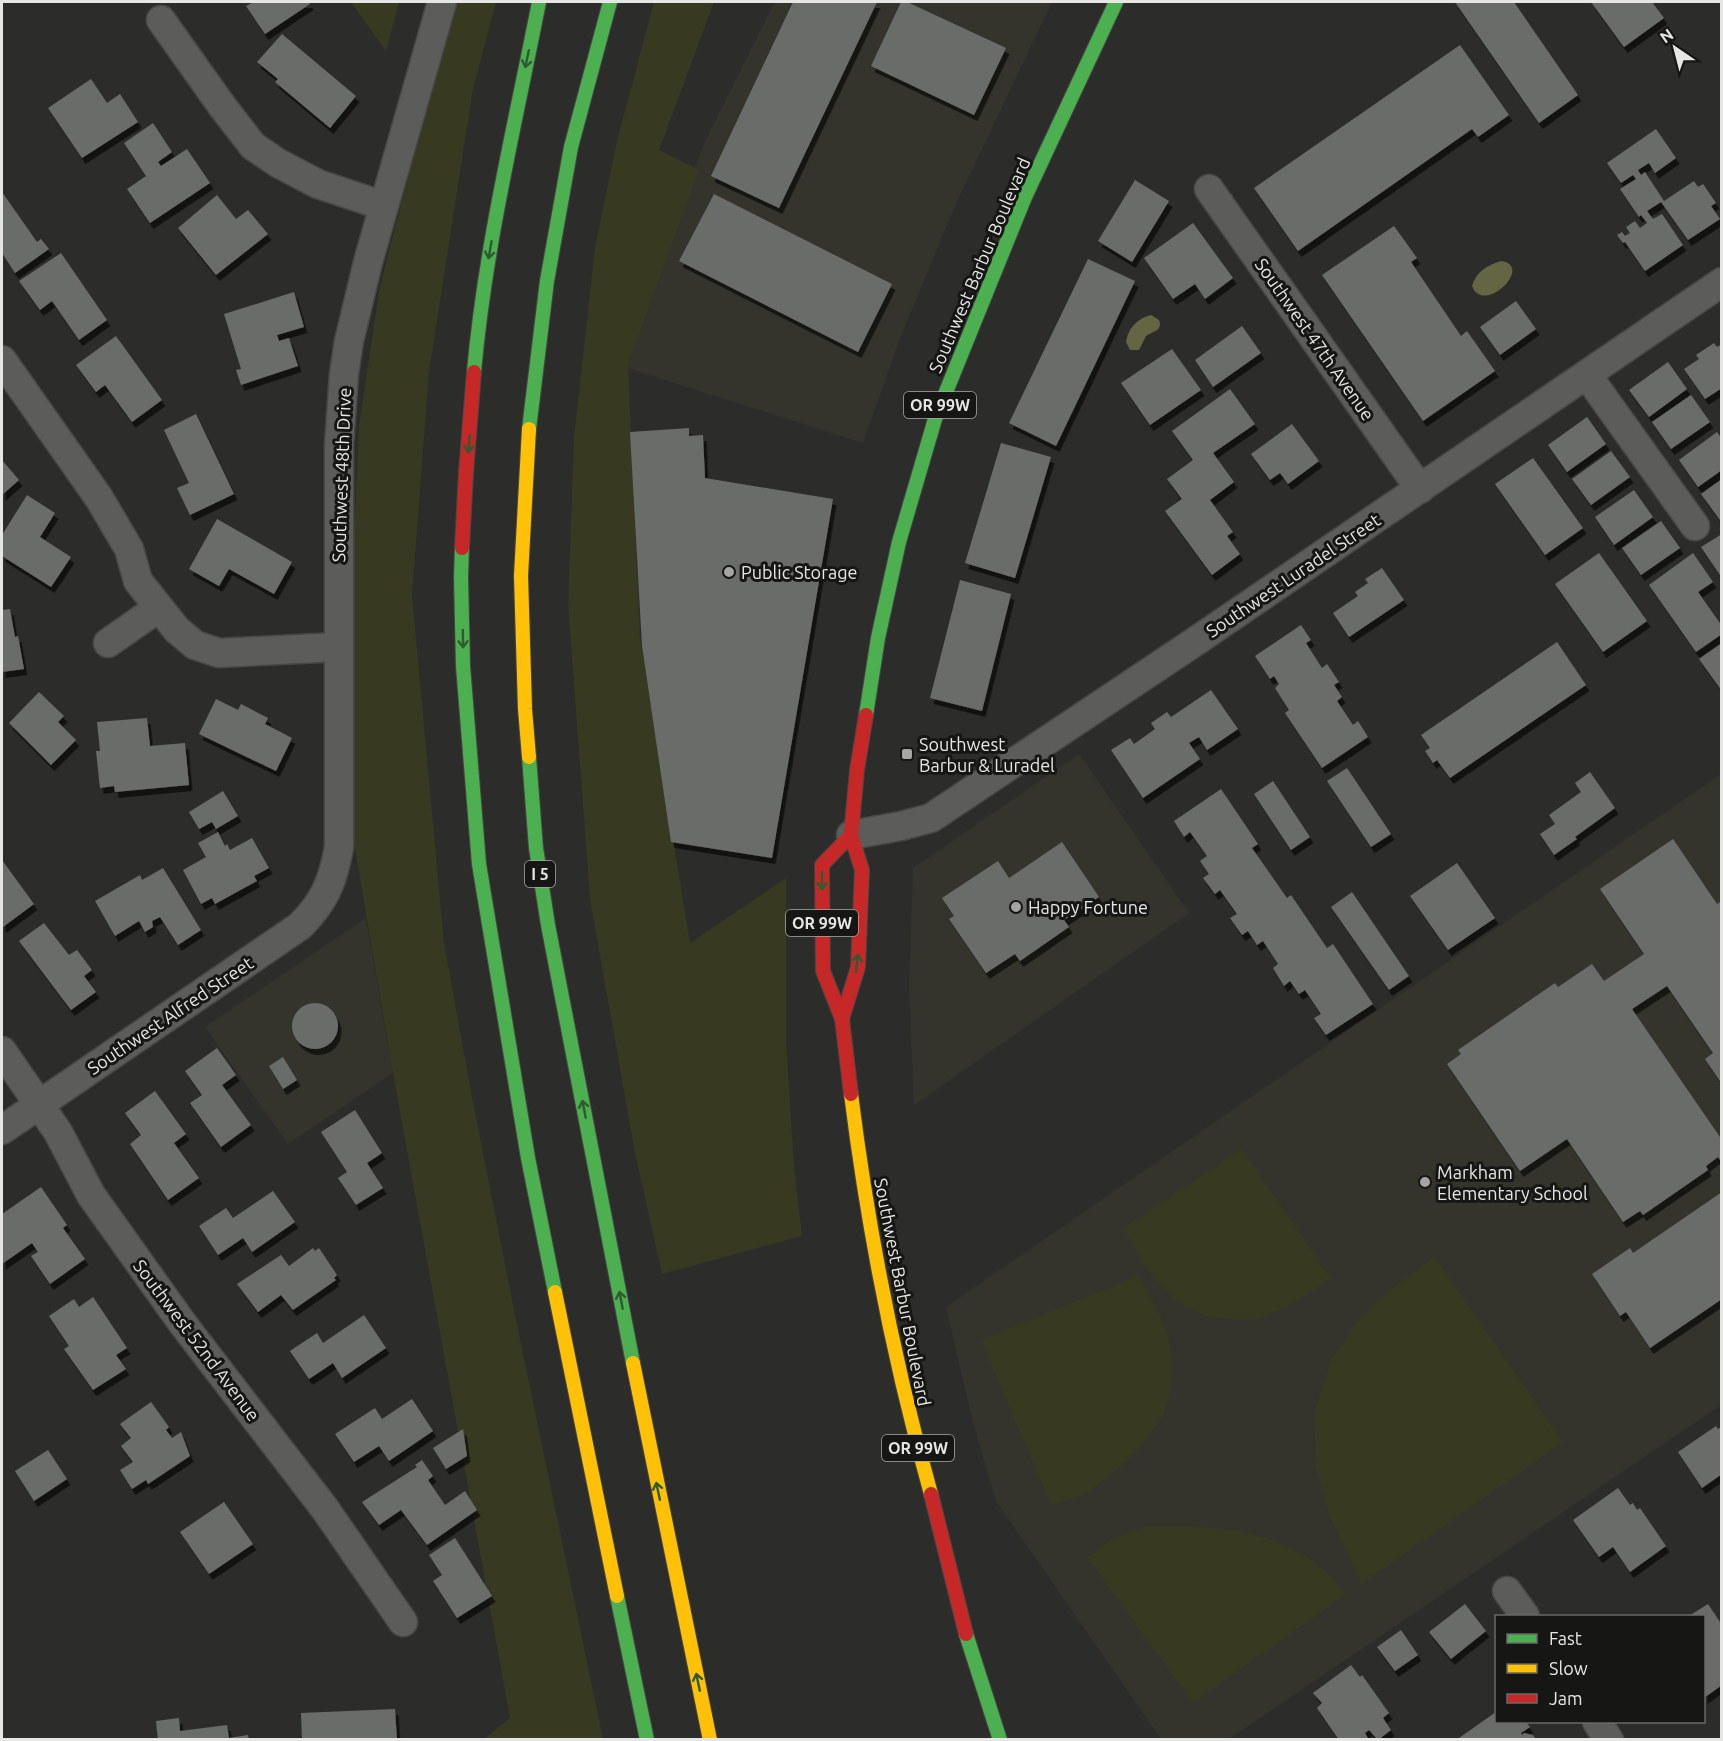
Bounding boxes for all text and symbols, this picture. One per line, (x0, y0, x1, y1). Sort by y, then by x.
north arrow (1645, 18, 1705, 78)
text: N (1656, 25, 1676, 47)
one-way arrow (521, 49, 533, 68)
street label: Southwest Barbur Boulevard (924, 154, 1034, 376)
one-way arrow (484, 240, 495, 259)
street label: Southwest 47th Avenue (1251, 254, 1379, 424)
street label: Southwest 48th Drive (328, 387, 354, 563)
road number: OR 99W (904, 392, 976, 418)
one-way arrow (463, 433, 474, 453)
street label: Southwest Luradel Street (1202, 509, 1384, 641)
place label: Public Storage (741, 562, 858, 582)
marker: Public Storage (722, 565, 736, 579)
one-way arrow (457, 628, 468, 648)
place label: Southwest Barbur & Luradel (919, 734, 1055, 775)
marker: Southwest Barbur & Luradel (900, 747, 914, 761)
road number: I 5 (525, 861, 555, 887)
one-way arrow (816, 871, 828, 891)
place label: Happy Fortune (1028, 897, 1148, 917)
marker: Happy Fortune (1009, 900, 1023, 914)
road number: OR 99W (786, 910, 858, 936)
street label: Southwest Alfred Street (83, 952, 257, 1078)
one-way arrow (852, 954, 863, 973)
one-way arrow (578, 1099, 589, 1119)
place label: Markham Elementary School (1437, 1162, 1588, 1203)
marker: Markham Elementary School (1418, 1175, 1432, 1189)
street label: Southwest Barbur Boulevard (871, 1176, 935, 1408)
street label: Southwest 52nd Avenue (130, 1256, 264, 1424)
one-way arrow (615, 1291, 626, 1310)
road number: OR 99W (882, 1435, 954, 1461)
one-way arrow (652, 1482, 663, 1502)
legend (1495, 1615, 1705, 1723)
text: Fast (1549, 1628, 1582, 1648)
text: Slow (1549, 1658, 1588, 1678)
one-way arrow (692, 1673, 703, 1693)
text: Jam (1549, 1688, 1583, 1708)

